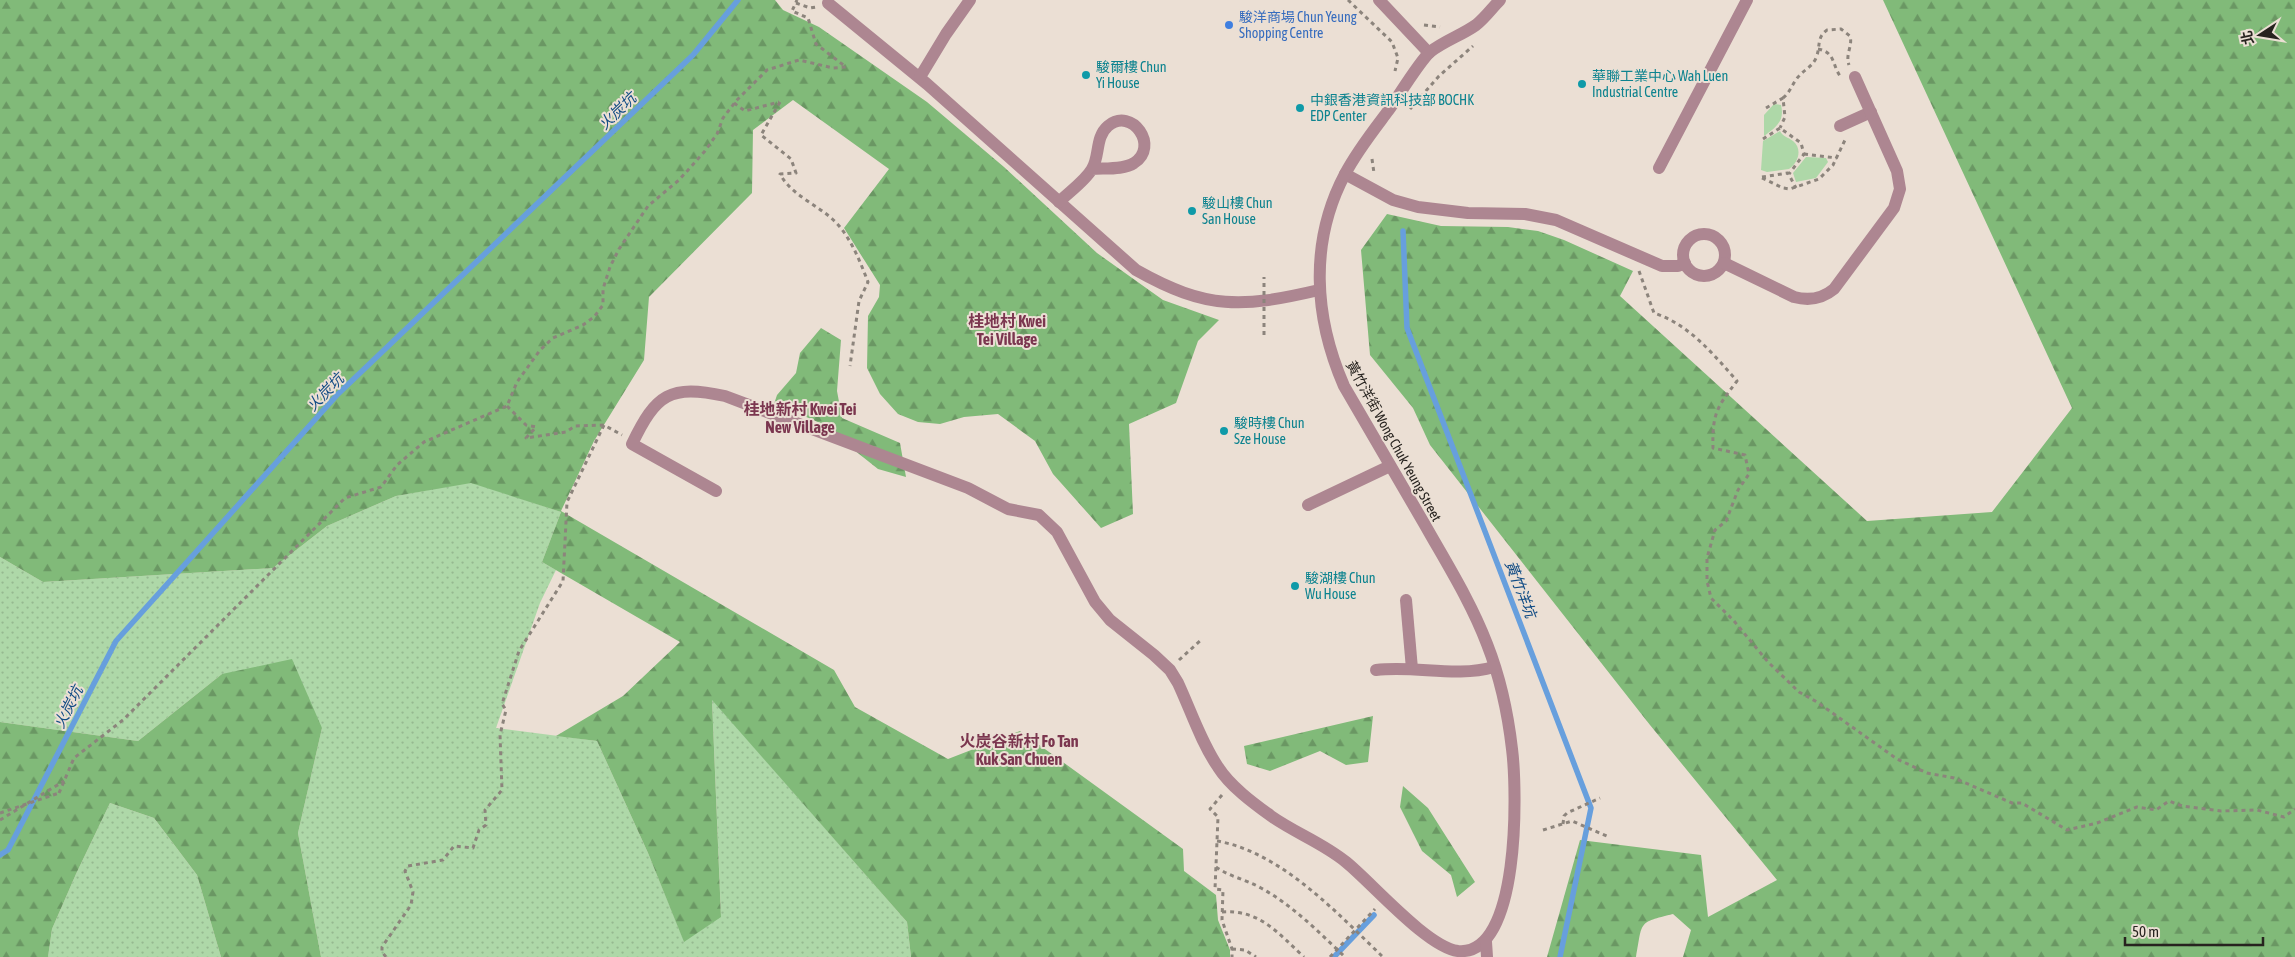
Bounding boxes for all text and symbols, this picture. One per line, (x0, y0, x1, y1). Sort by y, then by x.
place label: 駿洋商場 Chun Yeung Shopping Centre (1239, 9, 1357, 41)
north arrow (2235, 10, 2285, 60)
marker: 駿洋商場 Chun Yeung Shopping Centre (1223, 19, 1235, 31)
text: 北 (2238, 29, 2257, 46)
place label: 駿爾樓 Chun Yi House (1096, 59, 1167, 91)
place label: 華聯工業中心 Wah Luen Industrial Centre (1592, 68, 1728, 100)
marker: 駿爾樓 Chun Yi House (1080, 69, 1092, 81)
marker: 華聯工業中心 Wah Luen Industrial Centre (1576, 78, 1588, 90)
water label: 火炭坑 (595, 88, 641, 133)
place label: 中銀香港資訊科技部 BOCHK EDP Center (1310, 92, 1474, 124)
marker: 中銀香港資訊科技部 BOCHK EDP Center (1294, 102, 1306, 114)
place label: 駿山樓 Chun San House (1202, 195, 1273, 227)
marker: 駿山樓 Chun San House (1186, 205, 1198, 217)
district label: 桂地村 Kwei Tei Village (968, 312, 1046, 348)
street label: 黃竹洋街 Wong Chuk Yeung Street (1343, 358, 1445, 524)
water label: 火炭坑 (303, 368, 348, 414)
district label: 桂地新村 Kwei Tei New Village (743, 400, 857, 436)
place label: 駿時樓 Chun Sze House (1234, 415, 1305, 447)
marker: 駿時樓 Chun Sze House (1218, 425, 1230, 437)
water label: 黃竹洋坑 (1502, 558, 1540, 622)
place label: 駿湖樓 Chun Wu House (1305, 570, 1376, 602)
marker: 駿湖樓 Chun Wu House (1289, 580, 1301, 592)
water label: 火炭坑 (50, 681, 87, 731)
district label: 火炭谷新村 Fo Tan Kuk San Chuen (959, 732, 1079, 768)
scale bar (2125, 914, 2262, 946)
text: 50 m (2132, 923, 2159, 940)

